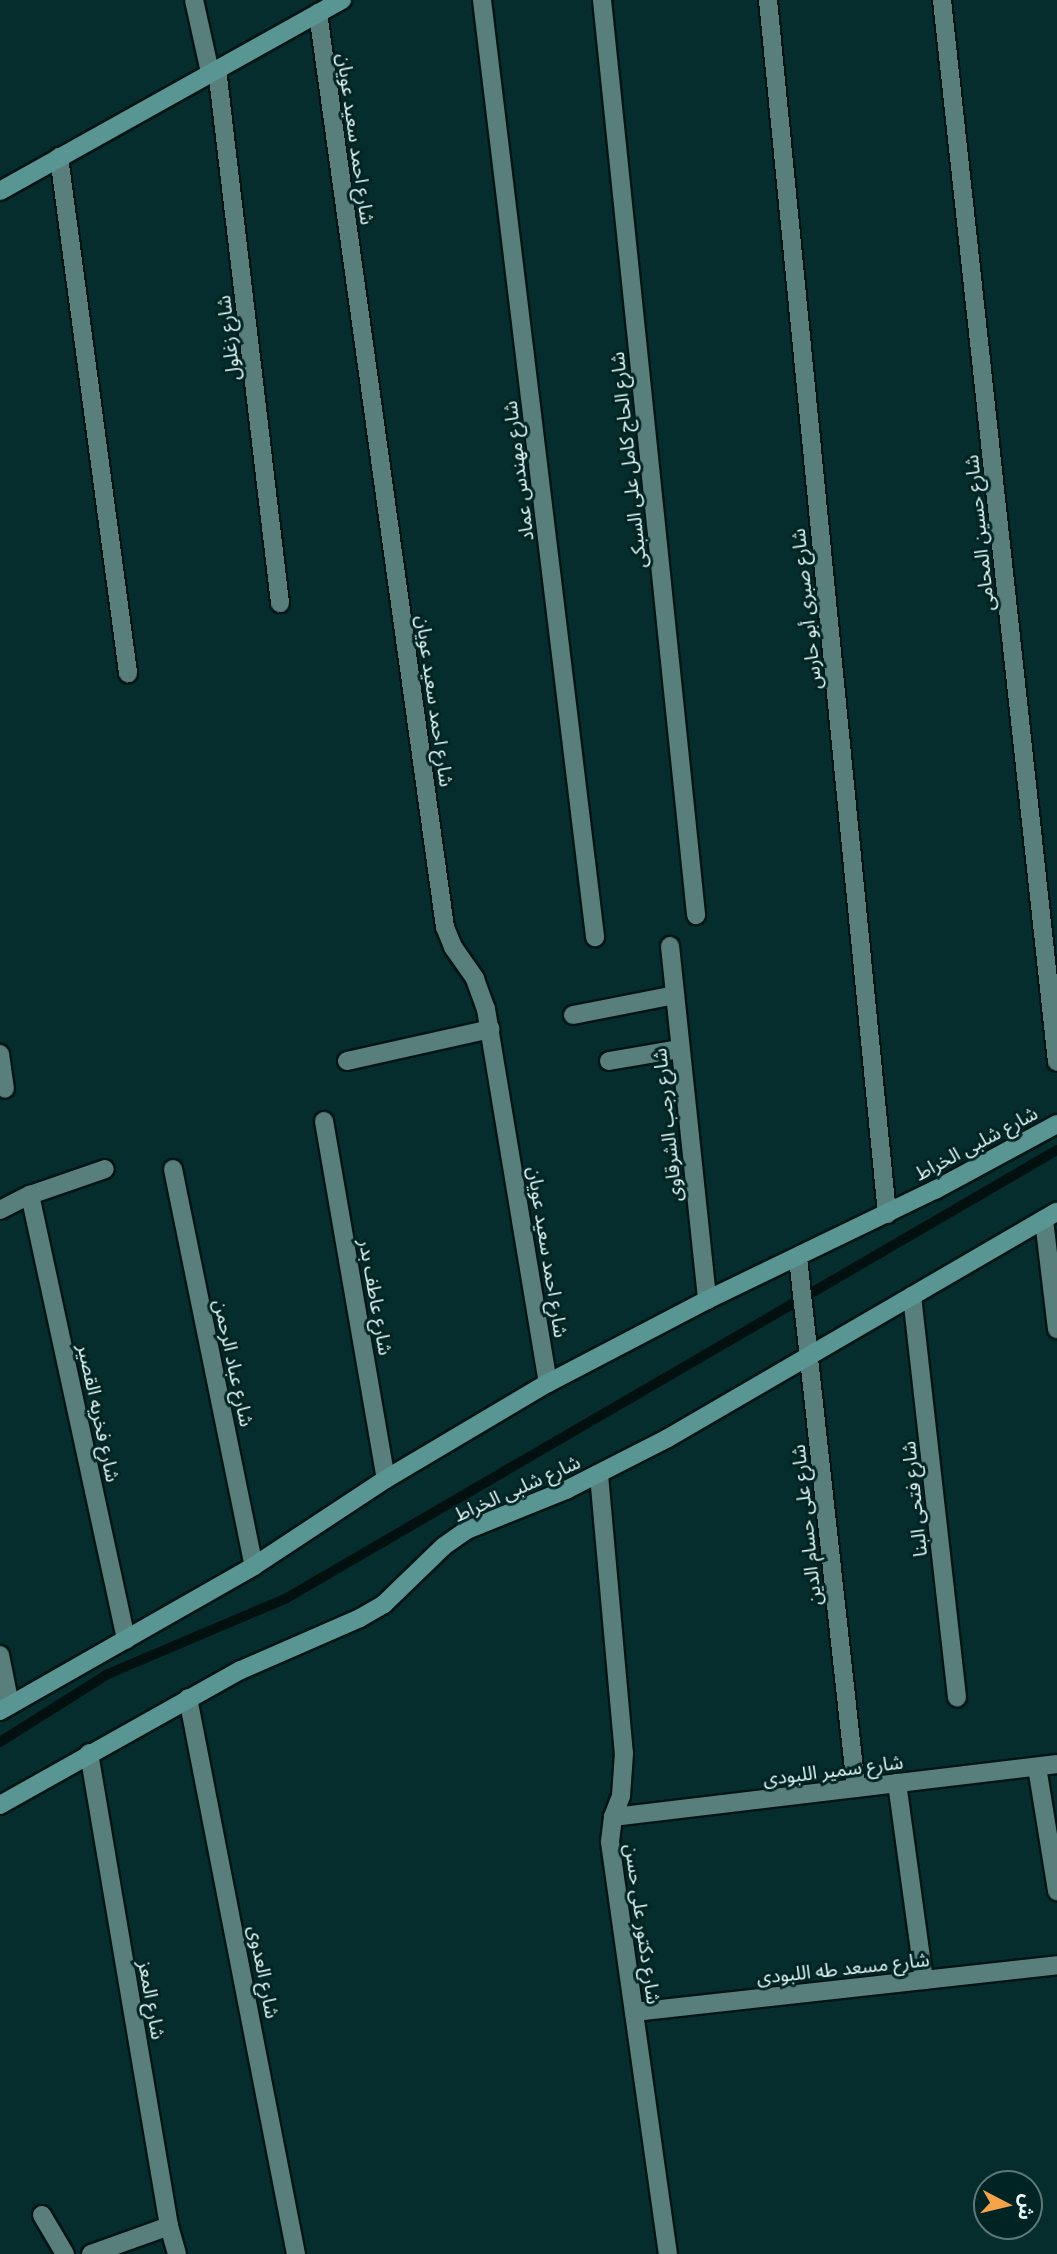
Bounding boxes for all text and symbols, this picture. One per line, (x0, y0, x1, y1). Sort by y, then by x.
street label: شارع احمد سعيد عويان (333, 52, 379, 226)
street label: شارع زغلول (211, 294, 245, 382)
street label: شارع الحاج كامل على السبكى (605, 351, 651, 569)
street label: شارع مهندس عماد (498, 400, 538, 542)
street label: شارع حسين المحامى (959, 454, 999, 612)
street label: شارع صبرى أبو حارس (786, 527, 826, 691)
street label: شارع احمد سعيد عويان (412, 614, 458, 788)
street label: شارع رجب الشرقاوى (648, 1047, 686, 1203)
street label: شارع شلبى الخراط (911, 1101, 1041, 1185)
street label: شارع احمد سعيد عويان (523, 1165, 573, 1339)
street label: شارع عاطف بدر (355, 1237, 397, 1357)
street label: شارع عباد الرحمن (209, 1297, 259, 1429)
street label: شارع فخريه القصير (73, 1342, 125, 1484)
street label: شارع فتحى البنا (897, 1440, 931, 1558)
street label: شارع على حسام الدين (786, 1443, 826, 1607)
street label: شارع شلبى الخراط (450, 1450, 584, 1526)
street label: شارع سمير اللبودى (762, 1750, 904, 1790)
street label: شارع دكتور على حسن (620, 1842, 666, 2006)
street label: شارع العدوى (244, 1924, 284, 2020)
street label: شارع مسعد طه اللبودى (755, 1948, 931, 1988)
street label: شارع المعز (134, 1959, 170, 2041)
north arrow (973, 2170, 1043, 2240)
text: ش (1014, 2193, 1040, 2222)

